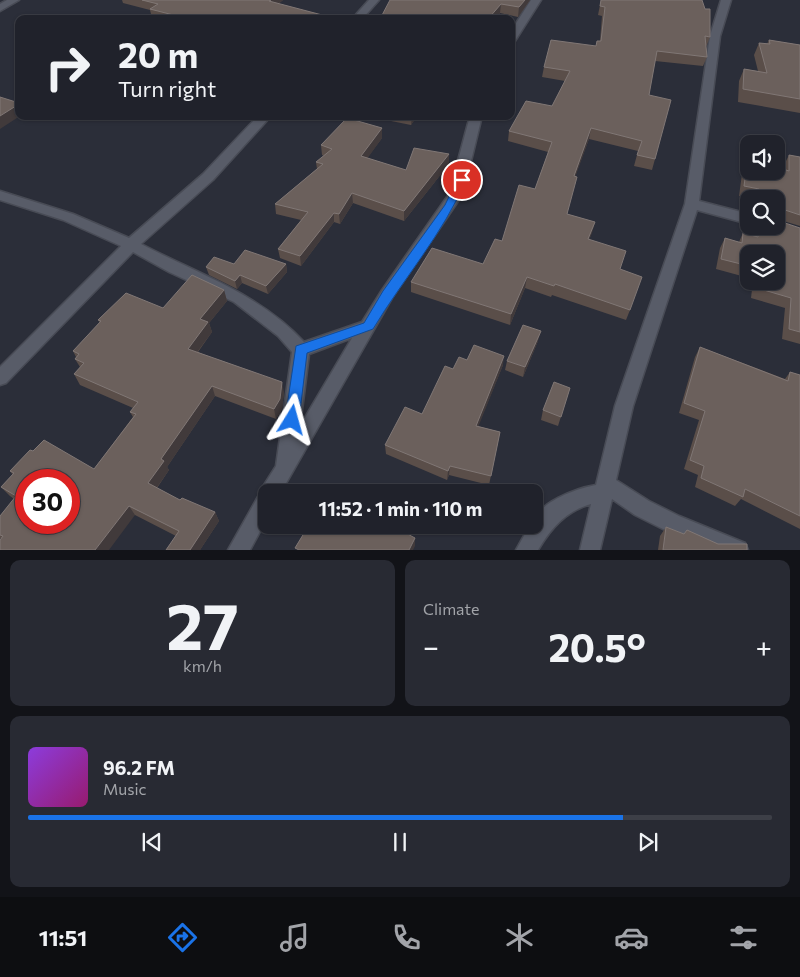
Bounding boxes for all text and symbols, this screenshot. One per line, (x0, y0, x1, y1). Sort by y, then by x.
text: 20 m (118, 32, 198, 75)
icon: right (35, 35, 100, 100)
text: Turn right (118, 75, 216, 102)
map controls (740, 135, 785, 290)
button: sound (740, 135, 785, 180)
pin (441, 159, 483, 201)
icon: arrive (448, 166, 476, 194)
button: search (740, 190, 785, 235)
button: layers (740, 245, 785, 290)
position arrow (265, 393, 317, 445)
speed limit sign: 30 (15, 469, 80, 534)
text: 11:52 · 1 min · 110 m (319, 497, 482, 520)
text: 27 (166, 584, 239, 663)
text: Climate (423, 599, 479, 618)
text: 20.5° (548, 623, 646, 670)
text: − (423, 629, 439, 663)
text: + (756, 629, 772, 663)
text: km/h (183, 656, 222, 675)
text: 96.2 FM (103, 756, 175, 779)
text: Music (103, 779, 147, 798)
icon: previous (138, 828, 166, 856)
icon: pause (386, 828, 414, 856)
icon: next (634, 828, 662, 856)
icon: directions (165, 920, 200, 955)
icon: music (277, 920, 312, 955)
icon: phone (389, 920, 424, 955)
icon: climate (502, 920, 537, 955)
icon: car (614, 920, 649, 955)
icon: filters (726, 920, 761, 955)
text: 11:51 (39, 924, 87, 951)

